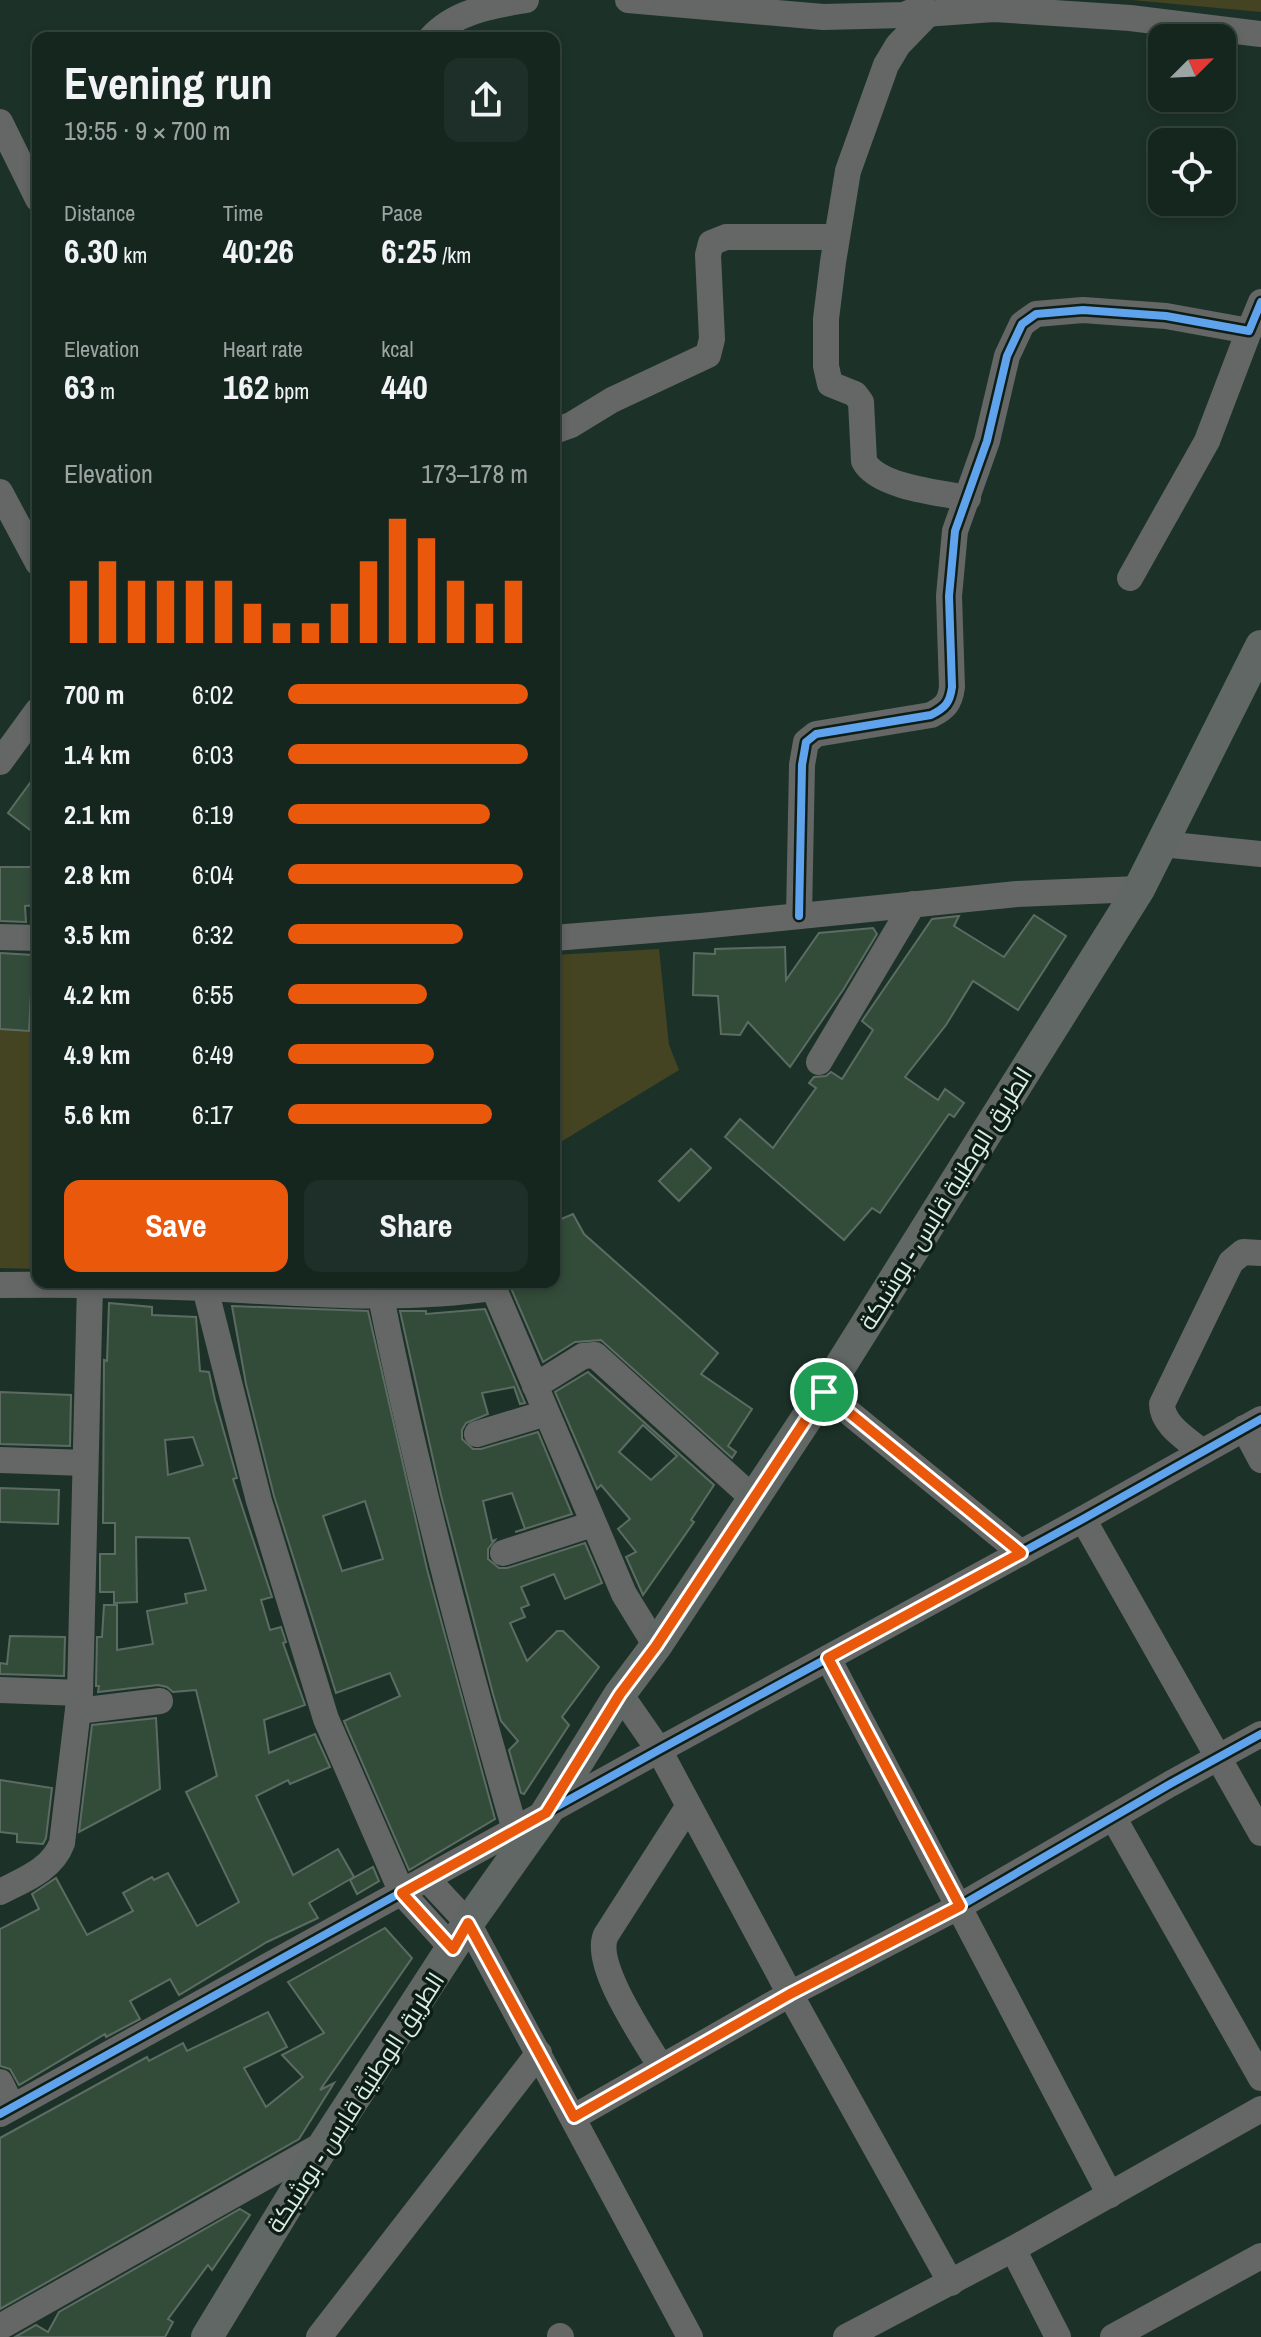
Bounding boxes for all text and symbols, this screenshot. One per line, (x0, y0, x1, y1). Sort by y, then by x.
north arrow (1148, 24, 1236, 112)
map controls (1148, 24, 1236, 216)
text: Evening run (64, 53, 273, 113)
button: share (444, 58, 528, 142)
text: 19:55 · 9 × 700 m (64, 113, 231, 148)
button: locate (1148, 128, 1236, 216)
text: Distance (64, 198, 135, 228)
text: Time (223, 198, 263, 228)
text: Pace (381, 198, 422, 228)
text: 6.30 (64, 228, 118, 274)
text: 40:26 (223, 228, 294, 274)
text: 6:25 (381, 228, 437, 274)
text: km (118, 240, 147, 270)
text: /km (437, 240, 471, 270)
text: Elevation (64, 334, 139, 364)
text: Heart rate (223, 334, 303, 364)
text: kcal (381, 334, 413, 364)
text: 63 (64, 364, 95, 410)
text: 162 (223, 364, 269, 410)
text: 440 (381, 364, 428, 410)
text: m (95, 376, 115, 406)
text: bpm (269, 376, 309, 406)
text: Elevation (64, 456, 153, 491)
text: 173–178 m (421, 456, 528, 491)
text: 700 m (64, 677, 124, 712)
text: 6:02 (192, 677, 234, 712)
text: 1.4 km (64, 737, 130, 772)
text: 6:03 (192, 737, 234, 772)
text: 2.1 km (64, 797, 130, 832)
text: 6:19 (192, 797, 234, 832)
text: 2.8 km (64, 857, 130, 892)
text: 6:04 (192, 857, 234, 892)
text: 3.5 km (64, 917, 130, 952)
text: 6:32 (192, 917, 234, 952)
text: 4.2 km (64, 977, 130, 1012)
text: 6:55 (192, 977, 234, 1012)
text: 4.9 km (64, 1037, 130, 1072)
text: 6:49 (192, 1037, 234, 1072)
street label: الطريق الوطنية قابس - بوشبكة (851, 1061, 1039, 1335)
text: 5.6 km (64, 1097, 130, 1132)
text: 6:17 (192, 1097, 234, 1132)
button: Save (64, 1180, 288, 1272)
button: Share (304, 1180, 528, 1272)
pin (790, 1358, 858, 1426)
icon: arrive (802, 1370, 846, 1414)
street label: الطريق الوطنية قابس - بوشبكة (259, 1966, 451, 2238)

